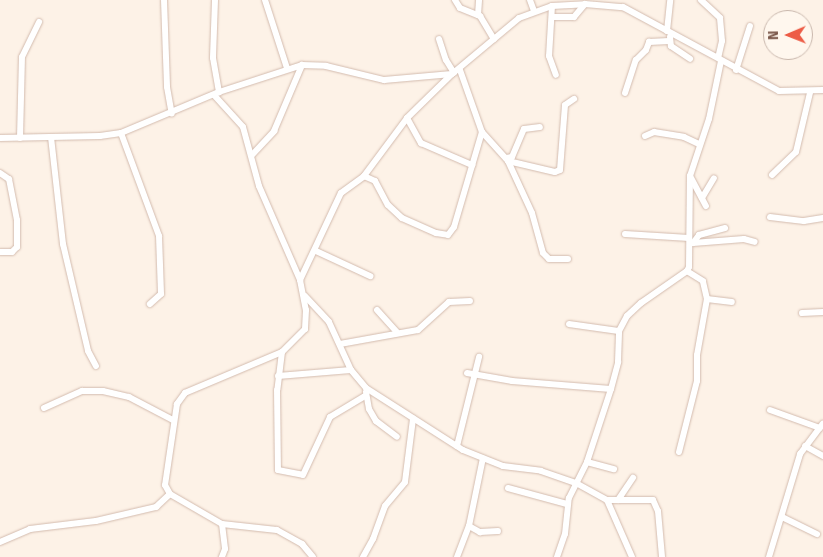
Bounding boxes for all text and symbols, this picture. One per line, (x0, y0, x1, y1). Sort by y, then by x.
north arrow (763, 10, 813, 60)
text: N (765, 30, 782, 40)

